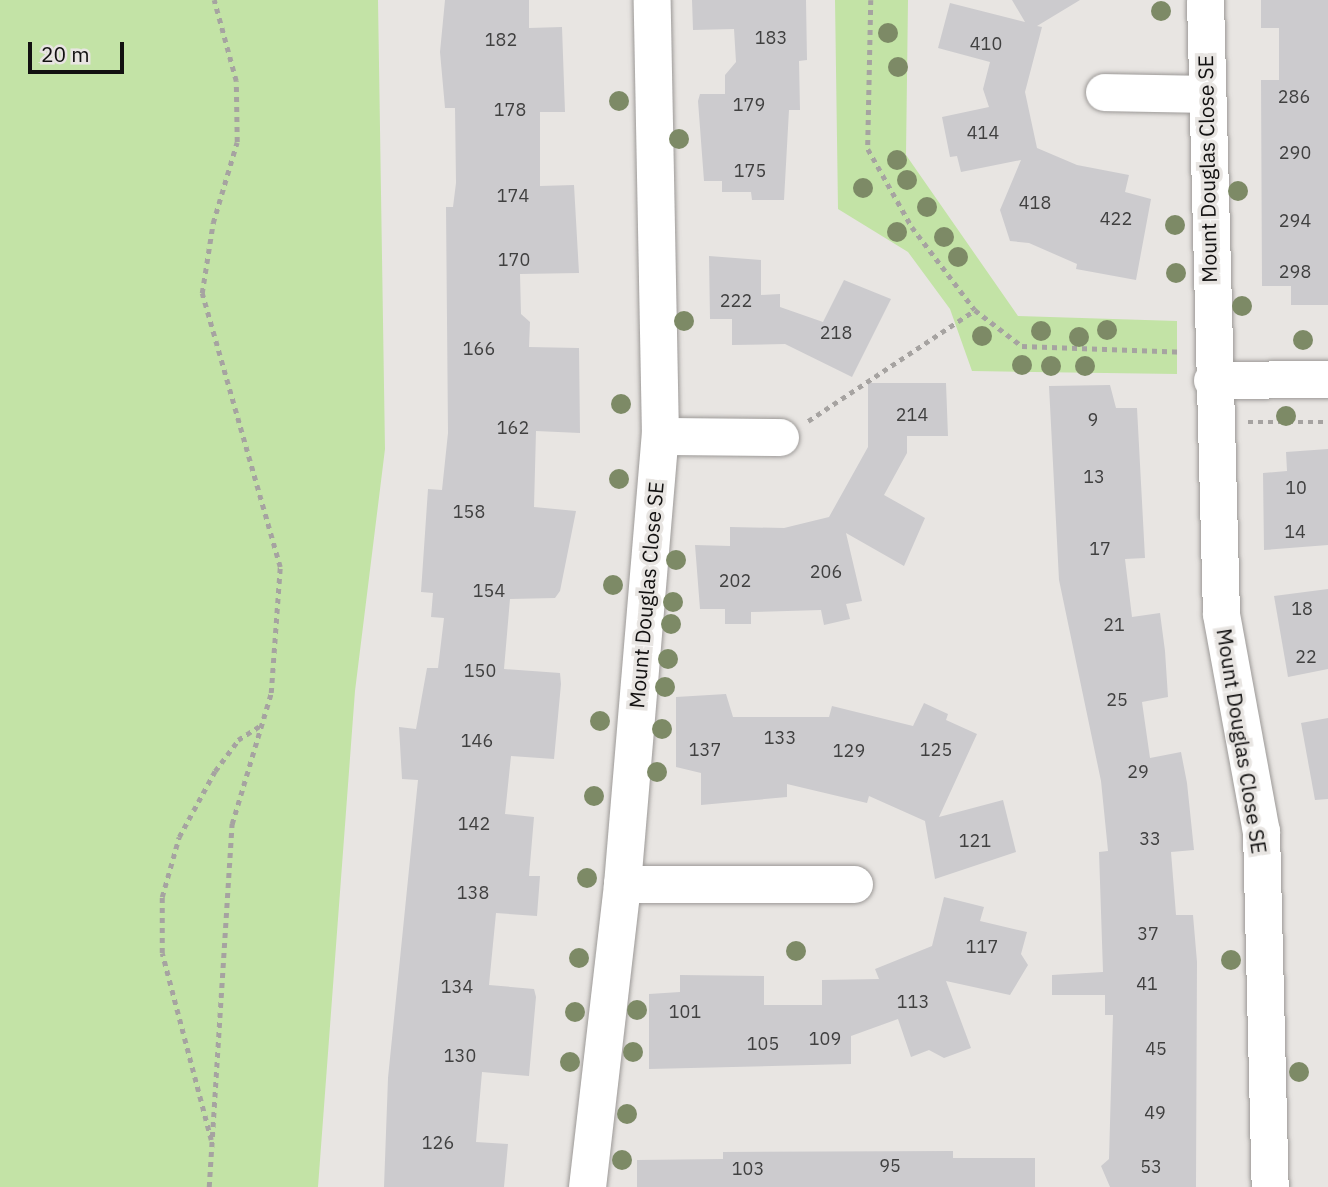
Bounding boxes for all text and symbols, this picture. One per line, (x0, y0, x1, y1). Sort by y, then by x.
house number: 183 (755, 27, 787, 49)
scale bar (32, 28, 128, 72)
house number: 182 (485, 29, 517, 51)
house number: 410 (970, 33, 1002, 55)
text: 20 m (41, 40, 90, 68)
street label: Mount Douglas Close SE (1192, 55, 1222, 283)
house number: 286 (1278, 86, 1310, 108)
house number: 179 (733, 94, 765, 116)
house number: 178 (494, 99, 526, 121)
house number: 414 (967, 122, 999, 144)
house number: 290 (1279, 142, 1311, 164)
house number: 175 (734, 160, 766, 182)
house number: 174 (497, 185, 529, 207)
house number: 418 (1019, 192, 1051, 214)
house number: 422 (1100, 208, 1132, 230)
house number: 294 (1279, 210, 1311, 232)
house number: 170 (498, 249, 530, 271)
house number: 298 (1279, 261, 1311, 283)
house number: 222 (720, 290, 752, 312)
house number: 218 (820, 322, 852, 344)
house number: 166 (463, 338, 495, 360)
house number: 214 (896, 404, 928, 426)
house number: 9 (1088, 409, 1098, 431)
house number: 162 (497, 417, 529, 439)
house number: 13 (1083, 466, 1105, 488)
house number: 10 (1285, 477, 1307, 499)
street label: Mount Douglas Close SE (624, 481, 668, 709)
house number: 158 (453, 501, 485, 523)
house number: 14 (1284, 521, 1306, 543)
house number: 17 (1089, 538, 1111, 560)
house number: 206 (810, 561, 842, 583)
house number: 202 (719, 570, 751, 592)
house number: 154 (473, 580, 505, 602)
house number: 18 (1291, 598, 1313, 620)
house number: 21 (1103, 614, 1125, 636)
street label: Mount Douglas Close SE (1212, 627, 1272, 855)
house number: 22 (1295, 646, 1317, 668)
house number: 150 (464, 660, 496, 682)
house number: 25 (1106, 689, 1128, 711)
house number: 133 (764, 727, 796, 749)
house number: 146 (461, 730, 493, 752)
house number: 137 (689, 739, 721, 761)
house number: 125 (920, 739, 952, 761)
house number: 129 (833, 740, 865, 762)
house number: 29 (1127, 761, 1149, 783)
house number: 142 (458, 813, 490, 835)
house number: 33 (1139, 828, 1161, 850)
house number: 121 (959, 830, 991, 852)
house number: 138 (457, 882, 489, 904)
house number: 37 (1137, 923, 1159, 945)
house number: 117 (966, 936, 998, 958)
house number: 41 (1136, 973, 1158, 995)
house number: 134 (441, 976, 473, 998)
house number: 113 (897, 991, 929, 1013)
house number: 101 (669, 1001, 701, 1023)
house number: 109 (809, 1028, 841, 1050)
house number: 105 (747, 1033, 779, 1055)
house number: 45 (1145, 1038, 1167, 1060)
house number: 130 (444, 1045, 476, 1067)
house number: 49 (1144, 1102, 1166, 1124)
house number: 126 (422, 1132, 454, 1154)
house number: 95 (879, 1155, 901, 1177)
house number: 53 (1140, 1156, 1162, 1178)
house number: 103 (732, 1158, 764, 1180)

